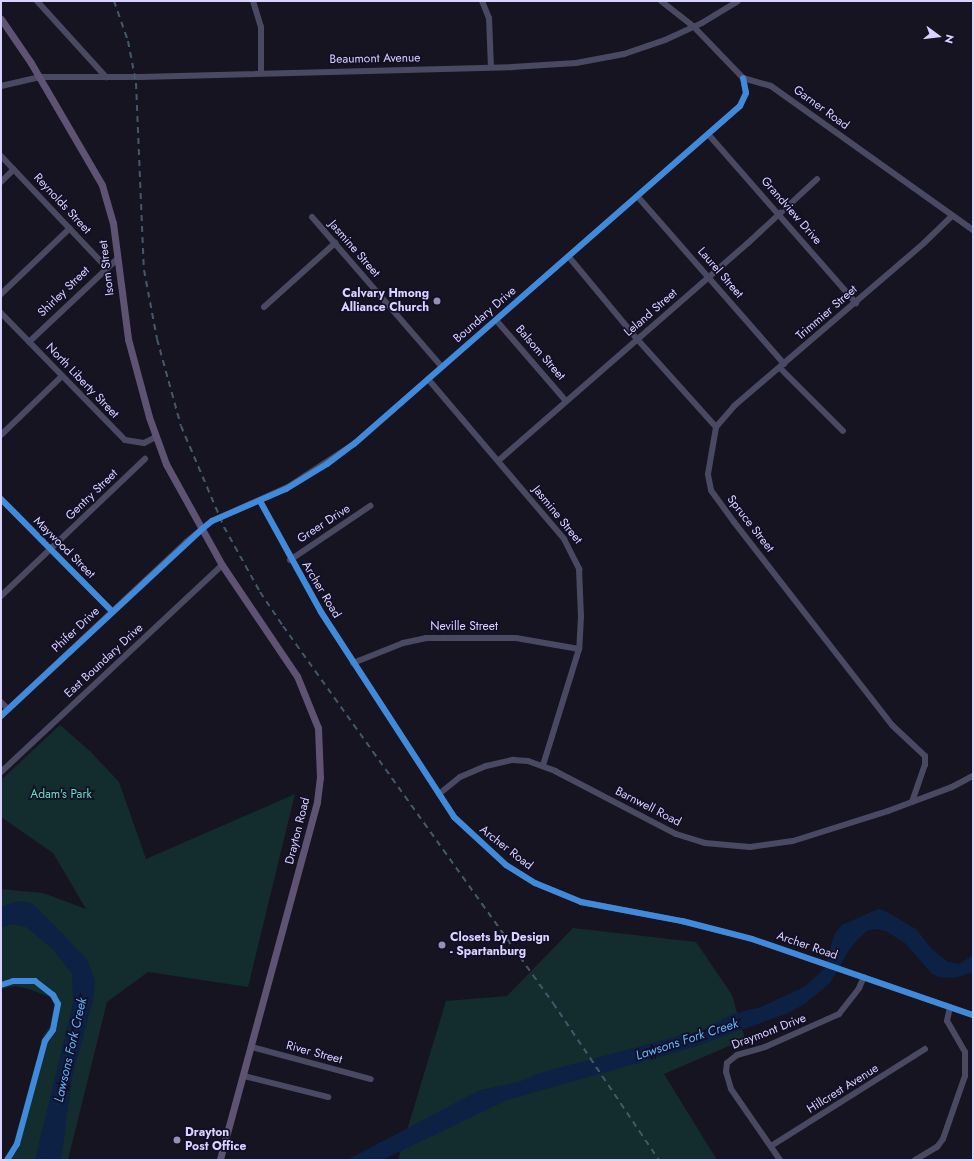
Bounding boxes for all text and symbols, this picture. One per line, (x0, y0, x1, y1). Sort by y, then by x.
north arrow (918, 16, 958, 56)
text: N (941, 33, 958, 45)
street label: Beaumont Avenue (329, 51, 421, 67)
street label: Garner Road (790, 83, 852, 133)
street label: Reynolds Street (30, 171, 94, 237)
street label: Grandview Drive (758, 174, 824, 248)
street label: Jasmine Street (325, 218, 383, 280)
street label: Isom Street (96, 239, 118, 297)
street label: Laurel Street (694, 245, 746, 301)
street label: Shirley Street (35, 264, 93, 320)
street label: Trimmier Street (794, 283, 860, 343)
street label: Boundary Drive (451, 284, 519, 346)
street label: Leland Street (622, 286, 680, 340)
place label: Calvary Hmong Alliance Church (341, 287, 429, 315)
marker: Calvary Hmong Alliance Church (432, 296, 442, 306)
street label: Balsom Street (512, 323, 568, 383)
street label: North Liberty Street (43, 340, 121, 422)
street label: Gentry Street (63, 467, 121, 523)
street label: Jasmine Street (529, 483, 585, 547)
street label: Spruce Street (723, 493, 777, 555)
street label: Greer Drive (295, 502, 353, 546)
street label: Maywood Street (30, 514, 98, 582)
street label: Archer Road (298, 559, 344, 621)
street label: Phifer Drive (49, 604, 103, 656)
street label: Neville Street (430, 620, 498, 634)
street label: East Boundary Drive (62, 621, 146, 701)
street label: Barnwell Road (613, 784, 683, 830)
park label: Adam's Park (30, 788, 92, 802)
street label: Drayton Road (283, 796, 313, 866)
street label: Archer Road (476, 823, 536, 873)
street label: Archer Road (775, 929, 839, 963)
place label: Closets by Design - Spartanburg (450, 931, 550, 959)
marker: Closets by Design - Spartanburg (437, 940, 447, 950)
water label: Lawsons Fork Creek (51, 996, 91, 1104)
street label: Draymont Drive (730, 1011, 808, 1053)
water label: Lawsons Fork Creek (634, 1016, 740, 1064)
street label: River Street (284, 1039, 344, 1067)
street label: Hillcrest Avenue (805, 1061, 881, 1117)
place label: Drayton Post Office (185, 1126, 246, 1154)
marker: Drayton Post Office (172, 1135, 182, 1145)

